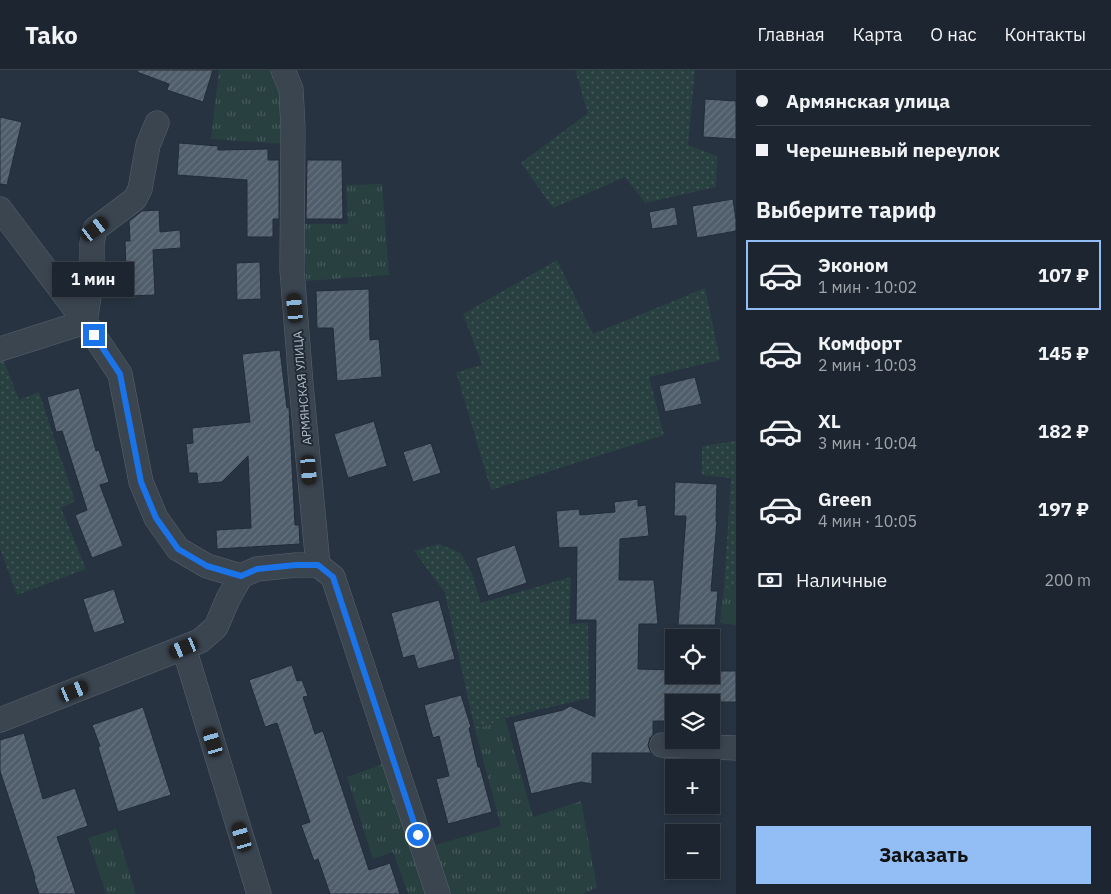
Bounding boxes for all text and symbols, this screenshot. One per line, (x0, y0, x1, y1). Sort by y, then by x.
text: Tako (25, 19, 78, 51)
text: Главная (757, 23, 825, 46)
text: Карта (853, 23, 902, 46)
text: О нас (930, 23, 977, 46)
text: Контакты (1005, 23, 1086, 46)
text: Армянская улица (786, 89, 950, 113)
text: Черешневый переулок (786, 138, 1000, 162)
text: Выберите тариф (756, 195, 936, 224)
car (78, 214, 111, 244)
icon: car (758, 253, 803, 298)
text: Эконом (818, 253, 889, 277)
callout: 1 мин (53, 262, 135, 298)
text: 107 ₽ (1038, 263, 1089, 287)
text: 1 мин (71, 269, 115, 289)
text: 1 мин · 10:02 (818, 277, 917, 297)
car (286, 292, 303, 324)
route end (83, 324, 105, 346)
street label: АРМЯНСКАЯ УЛИЦА (290, 330, 314, 446)
icon: car (758, 331, 803, 376)
text: Комфорт (818, 331, 902, 355)
text: 145 ₽ (1038, 341, 1089, 365)
text: 2 мин · 10:03 (818, 355, 917, 375)
icon: car (758, 409, 803, 454)
text: XL (818, 409, 841, 433)
text: 182 ₽ (1038, 419, 1089, 443)
text: 3 мин · 10:04 (818, 433, 917, 453)
car (300, 454, 317, 486)
icon: car (758, 487, 803, 532)
text: Green (818, 487, 872, 511)
text: 197 ₽ (1038, 497, 1089, 521)
text: 4 мин · 10:05 (818, 511, 917, 531)
icon: cash (756, 566, 784, 594)
text: Наличные (796, 568, 887, 592)
text: 200 m (1044, 570, 1091, 590)
map controls (665, 629, 720, 879)
button: locate (665, 629, 720, 684)
car (167, 635, 200, 661)
car (57, 678, 90, 704)
button: layers (665, 694, 720, 749)
car (201, 725, 224, 759)
button: + (665, 759, 720, 814)
car (230, 820, 253, 854)
route start (407, 824, 429, 846)
button: − (665, 824, 720, 879)
button: Заказать (756, 826, 1091, 884)

